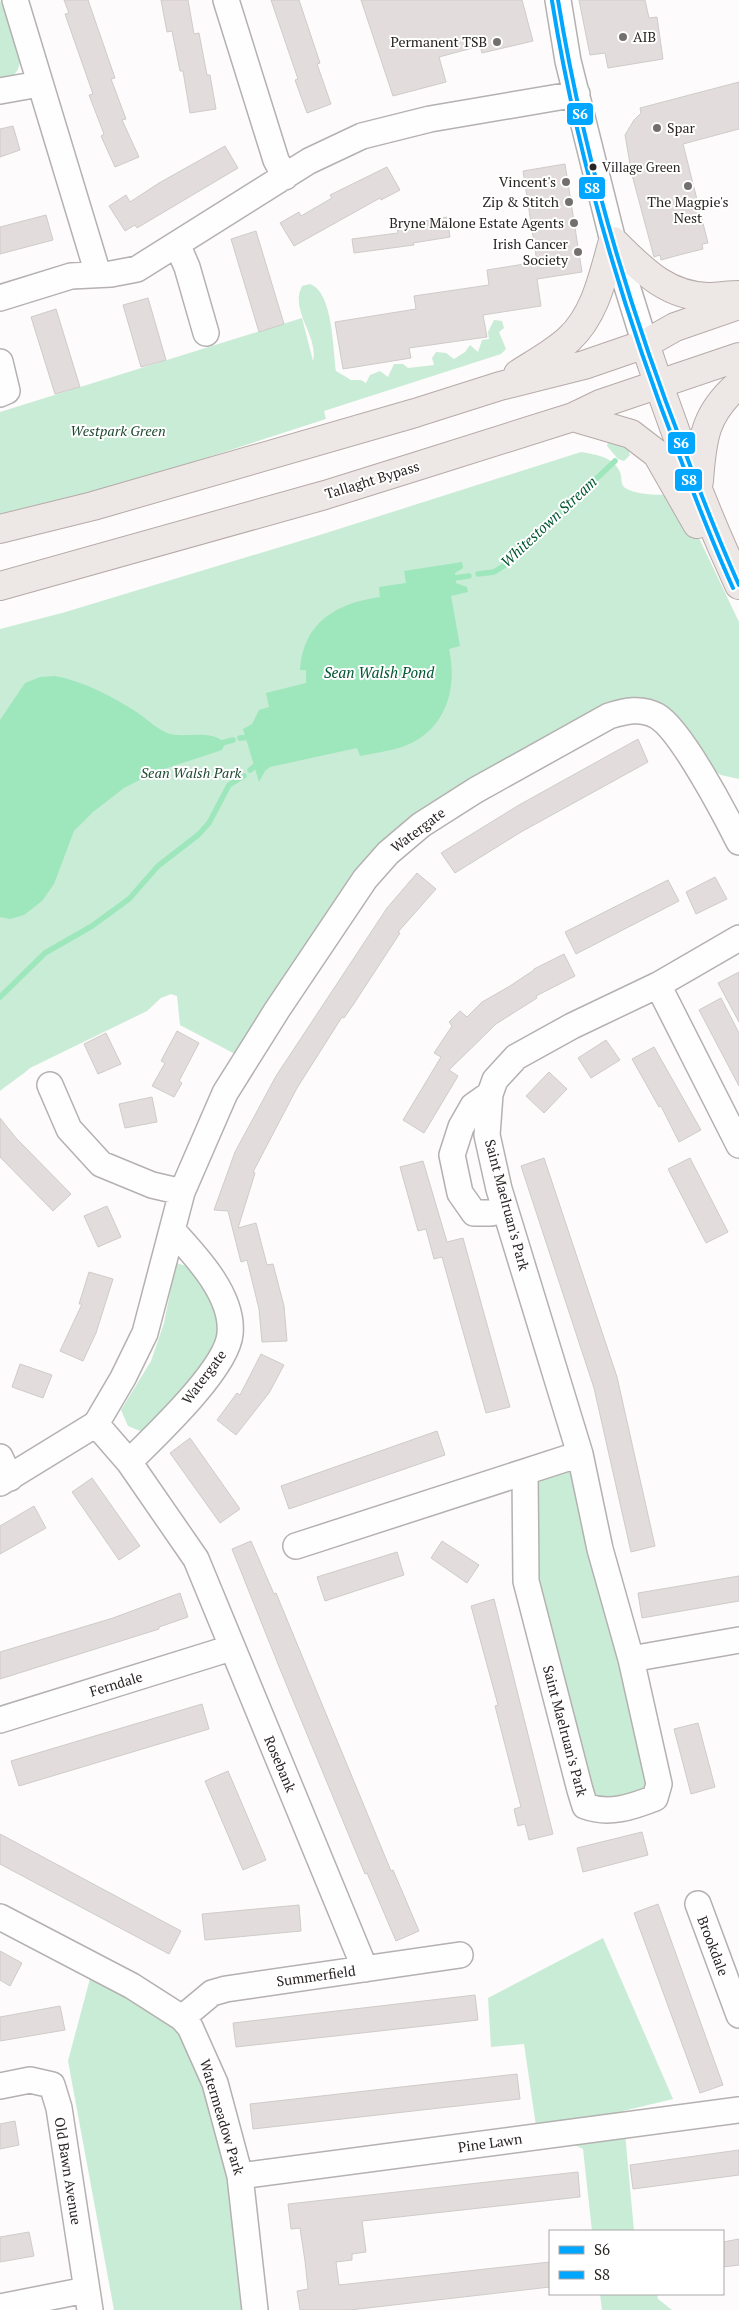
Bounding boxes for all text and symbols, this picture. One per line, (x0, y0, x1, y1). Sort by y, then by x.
place label: AIB (633, 27, 656, 46)
marker: AIB (617, 31, 629, 43)
place label: Permanent TSB (390, 32, 487, 51)
marker: Permanent TSB (491, 36, 503, 48)
line badge: S6 (566, 102, 594, 126)
text: S6 (572, 104, 588, 123)
place label: Spar (667, 118, 695, 137)
marker: Spar (651, 122, 663, 134)
place label: Village Green (602, 158, 681, 176)
marker: Village Green (588, 162, 598, 172)
place label: Vincent's (499, 172, 556, 191)
marker: Vincent's (560, 176, 572, 188)
line badge: S8 (578, 176, 606, 200)
text: S8 (584, 178, 600, 197)
marker: The Magpie's Nest (682, 180, 694, 192)
place label: Zip & Stitch (483, 192, 559, 211)
place label: The Magpie's Nest (647, 192, 729, 227)
marker: Zip & Stitch (563, 196, 575, 208)
place label: Bryne Malone Estate Agents (389, 213, 564, 232)
marker: Bryne Malone Estate Agents (568, 217, 580, 229)
place label: Irish Cancer Society (493, 234, 569, 269)
marker: Irish Cancer Society (572, 246, 584, 258)
park label: Westpark Green (70, 421, 166, 440)
line badge: S6 (667, 431, 696, 455)
text: S6 (673, 433, 689, 452)
street label: Tallaght Bypass (322, 456, 421, 503)
line badge: S8 (674, 468, 703, 492)
text: S8 (681, 470, 697, 489)
water label: Whitestown Stream (496, 471, 601, 571)
water label: Sean Walsh Pond (324, 662, 435, 682)
park label: Sean Walsh Park (141, 763, 242, 782)
street label: Watergate (387, 803, 449, 856)
street label: Saint Maelruan's Park (481, 1137, 534, 1273)
street label: Watergate (177, 1346, 230, 1408)
street label: Saint Maelruan's Park (539, 1663, 592, 1799)
street label: Ferndale (87, 1666, 145, 1701)
street label: Rosebank (260, 1733, 301, 1796)
street label: Brookdale (693, 1913, 734, 1979)
street label: Summerfield (275, 1961, 357, 1990)
street label: Watermeadow Park (196, 2057, 249, 2178)
street label: Old Bawn Avenue (51, 2116, 86, 2226)
street label: Pine Lawn (457, 2129, 524, 2156)
legend (549, 2230, 724, 2295)
text: S6 (594, 2239, 610, 2259)
text: S8 (594, 2264, 610, 2284)

